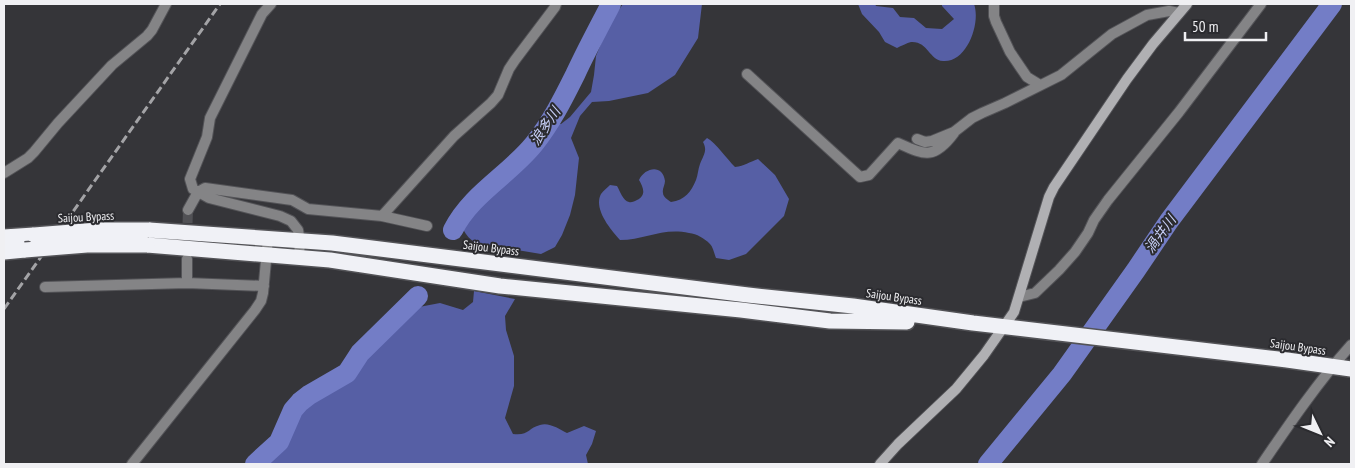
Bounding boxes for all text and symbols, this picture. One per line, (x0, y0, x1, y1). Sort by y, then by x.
scale bar (1185, 10, 1266, 42)
text: 50 m (1192, 17, 1218, 36)
water label: 浪多川 (526, 102, 565, 148)
street label: Saijou Bypass (57, 208, 115, 225)
water label: 渦井川 (1140, 210, 1181, 256)
street label: Saijou Bypass (462, 237, 520, 258)
street label: Saijou Bypass (865, 285, 923, 308)
street label: Saijou Bypass (1269, 335, 1327, 358)
north arrow (1295, 408, 1345, 458)
text: N (1320, 433, 1339, 451)

